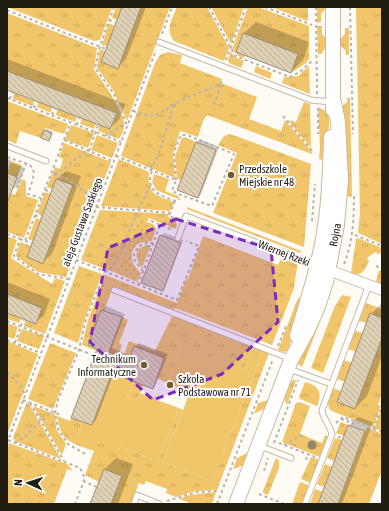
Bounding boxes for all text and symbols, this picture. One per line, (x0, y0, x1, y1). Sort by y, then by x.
place label: Przedszkole Miejskie nr 48 (239, 163, 294, 188)
marker: Przedszkole Miejskie nr 48 (226, 170, 236, 180)
street label: aleja Gustawa Saskiego (60, 176, 104, 268)
street label: Rojna (327, 222, 343, 248)
street label: Wiernej Rzeki (256, 238, 312, 268)
place label: Technikum Informatyczne (77, 353, 136, 378)
marker: Technikum Informatyczne (139, 360, 149, 370)
place label: Szkoła Podstawowa nr 71 (178, 373, 251, 398)
marker: Szkoła Podstawowa nr 71 (165, 380, 175, 390)
north arrow (8, 463, 48, 503)
text: N (12, 479, 24, 486)

